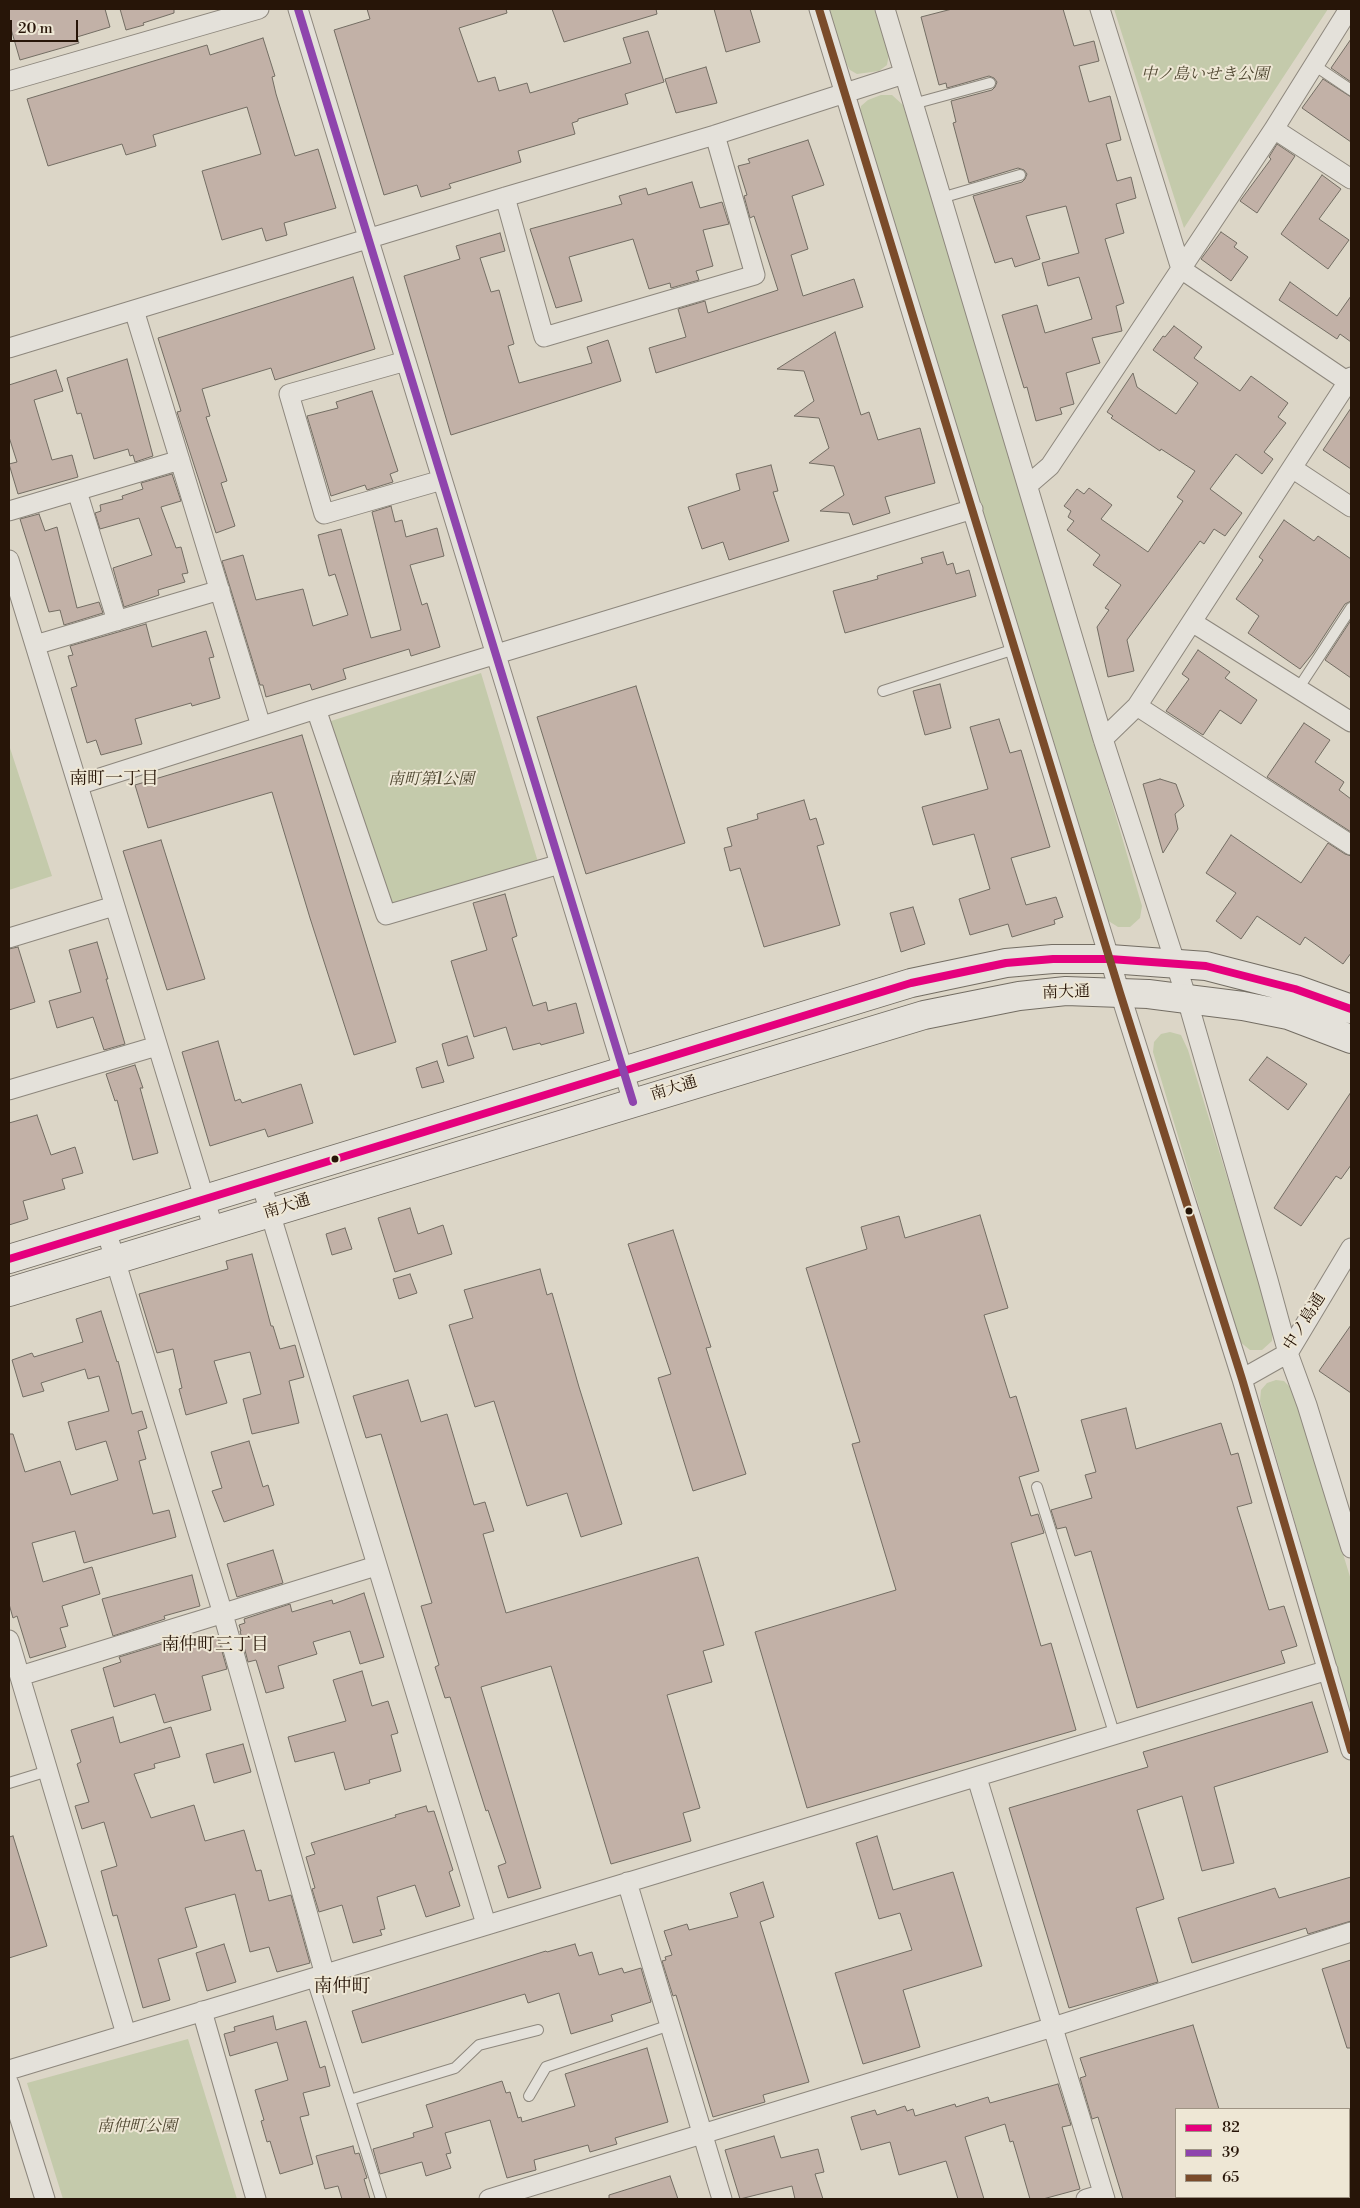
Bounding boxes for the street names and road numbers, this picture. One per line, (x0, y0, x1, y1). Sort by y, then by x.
street label: 南大通 (1042, 983, 1090, 1003)
street label: 南大通 (648, 1073, 700, 1105)
street label: 南大通 (261, 1191, 313, 1223)
street label: 中ノ島通 (1280, 1290, 1330, 1354)

